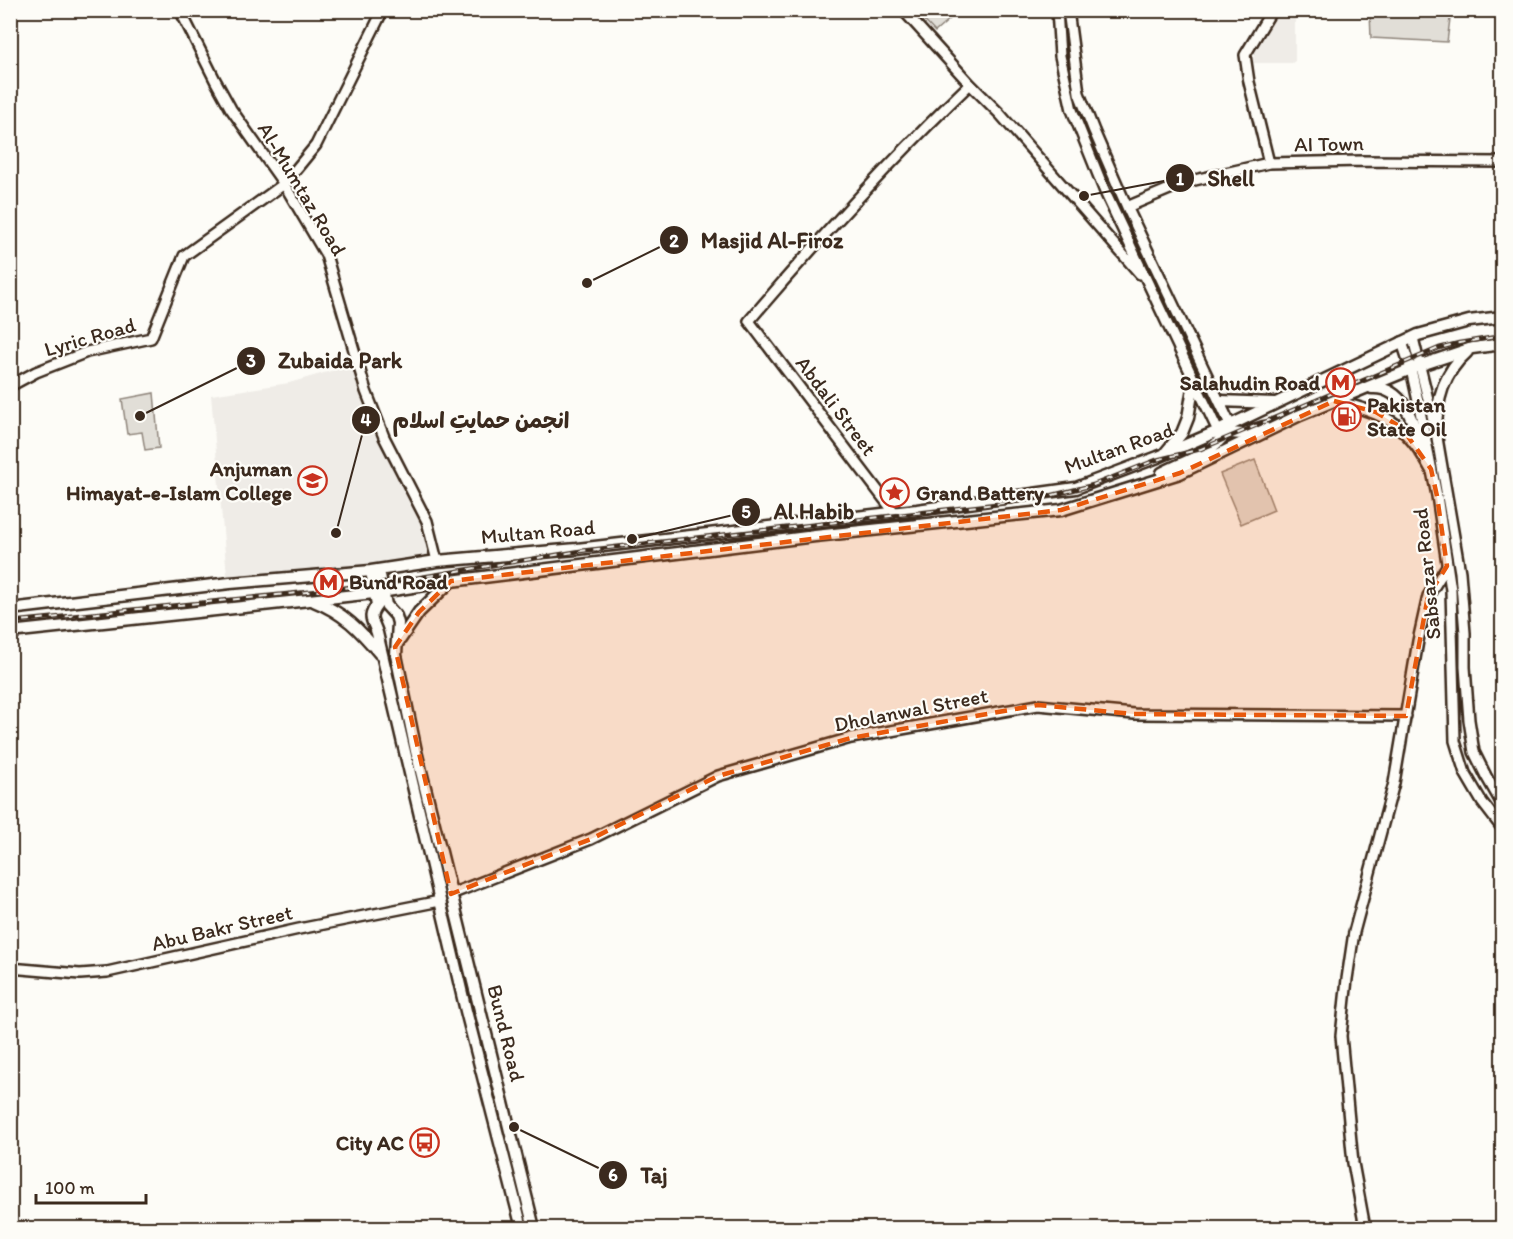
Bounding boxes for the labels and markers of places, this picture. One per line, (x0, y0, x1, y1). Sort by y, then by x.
callout: Shell (1165, 158, 1267, 198)
callout: Masjid Al-Firoz (659, 220, 855, 260)
callout: Zubaida Park (236, 341, 414, 381)
metro station icon: Salahudin Road (1325, 367, 1357, 399)
place label: Salahudin Road (1180, 370, 1321, 395)
place label: Pakistan State Oil (1367, 392, 1448, 441)
callout: انجمن حمایتِ اسلام (351, 400, 582, 440)
fuel station icon: Pakistan State Oil (1330, 401, 1362, 433)
place label: Anjuman Himayat-e-Islam College (66, 456, 292, 506)
school or university icon: Anjuman Himayat-e-Islam College (297, 465, 329, 497)
place icon: Grand Battery (879, 477, 911, 509)
place label: Grand Battery (916, 480, 1044, 506)
callout: Al Habib (731, 492, 866, 532)
metro station icon: Bund Road (312, 566, 344, 598)
place label: Bund Road (349, 569, 449, 594)
bus stop icon: City AC (409, 1127, 441, 1159)
place label: City AC (336, 1130, 404, 1156)
callout: Taj (598, 1155, 680, 1195)

